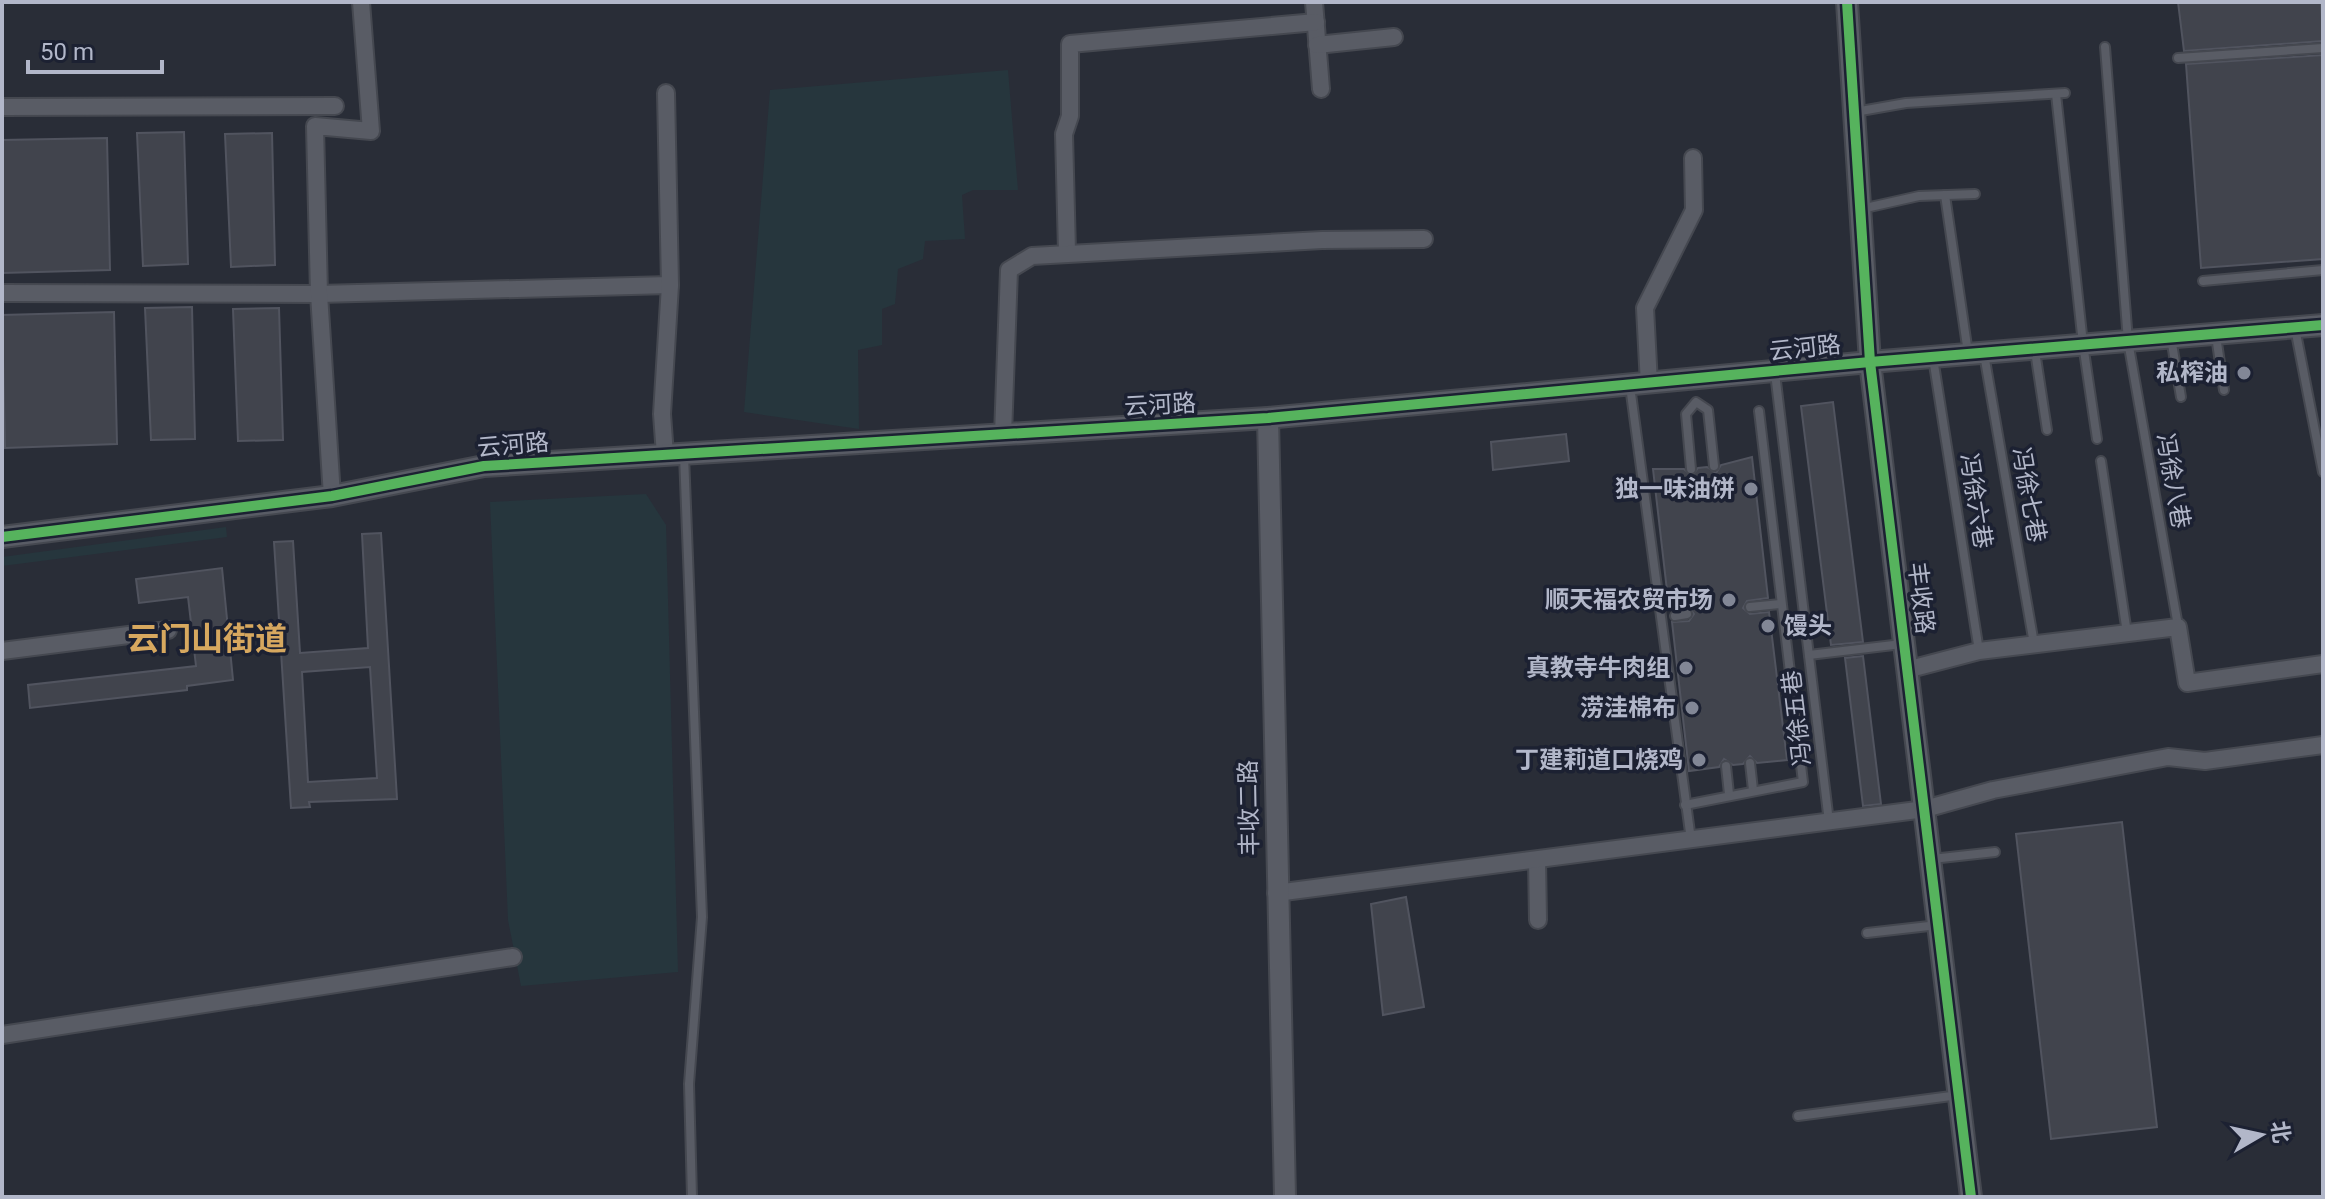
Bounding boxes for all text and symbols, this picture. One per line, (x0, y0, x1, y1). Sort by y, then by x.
scale bar (28, 24, 162, 74)
text: 50 m (40, 38, 94, 66)
street label: 云河路 (1768, 330, 1842, 366)
place label: 私榨油 (2156, 359, 2228, 387)
marker: 私榨油 (2235, 364, 2253, 382)
street label: 云河路 (1123, 389, 1197, 421)
street label: 云河路 (476, 428, 550, 462)
street label: 冯徐八巷 (2151, 431, 2195, 531)
street label: 冯徐七巷 (2007, 445, 2051, 545)
street label: 冯徐六巷 (1955, 451, 1997, 551)
place label: 独一味油饼 (1615, 475, 1735, 503)
marker: 独一味油饼 (1742, 480, 1760, 498)
street label: 丰收路 (1903, 561, 1939, 635)
place label: 顺天福农贸市场 (1545, 586, 1713, 614)
marker: 顺天福农贸市场 (1720, 591, 1738, 609)
place label: 馒头 (1784, 612, 1832, 640)
marker: 馒头 (1759, 617, 1777, 635)
district label: 云门山街道 (127, 620, 287, 658)
place label: 真教寺牛肉组 (1526, 654, 1670, 682)
marker: 真教寺牛肉组 (1677, 659, 1695, 677)
street label: 冯徐五巷 (1777, 669, 1817, 767)
place label: 涝洼棉布 (1580, 694, 1676, 722)
marker: 涝洼棉布 (1683, 699, 1701, 717)
place label: 丁建莉道口烧鸡 (1515, 746, 1683, 774)
marker: 丁建莉道口烧鸡 (1690, 751, 1708, 769)
street label: 丰收二路 (1234, 760, 1264, 856)
north arrow (2221, 1095, 2301, 1175)
text: 北 (2266, 1119, 2294, 1145)

